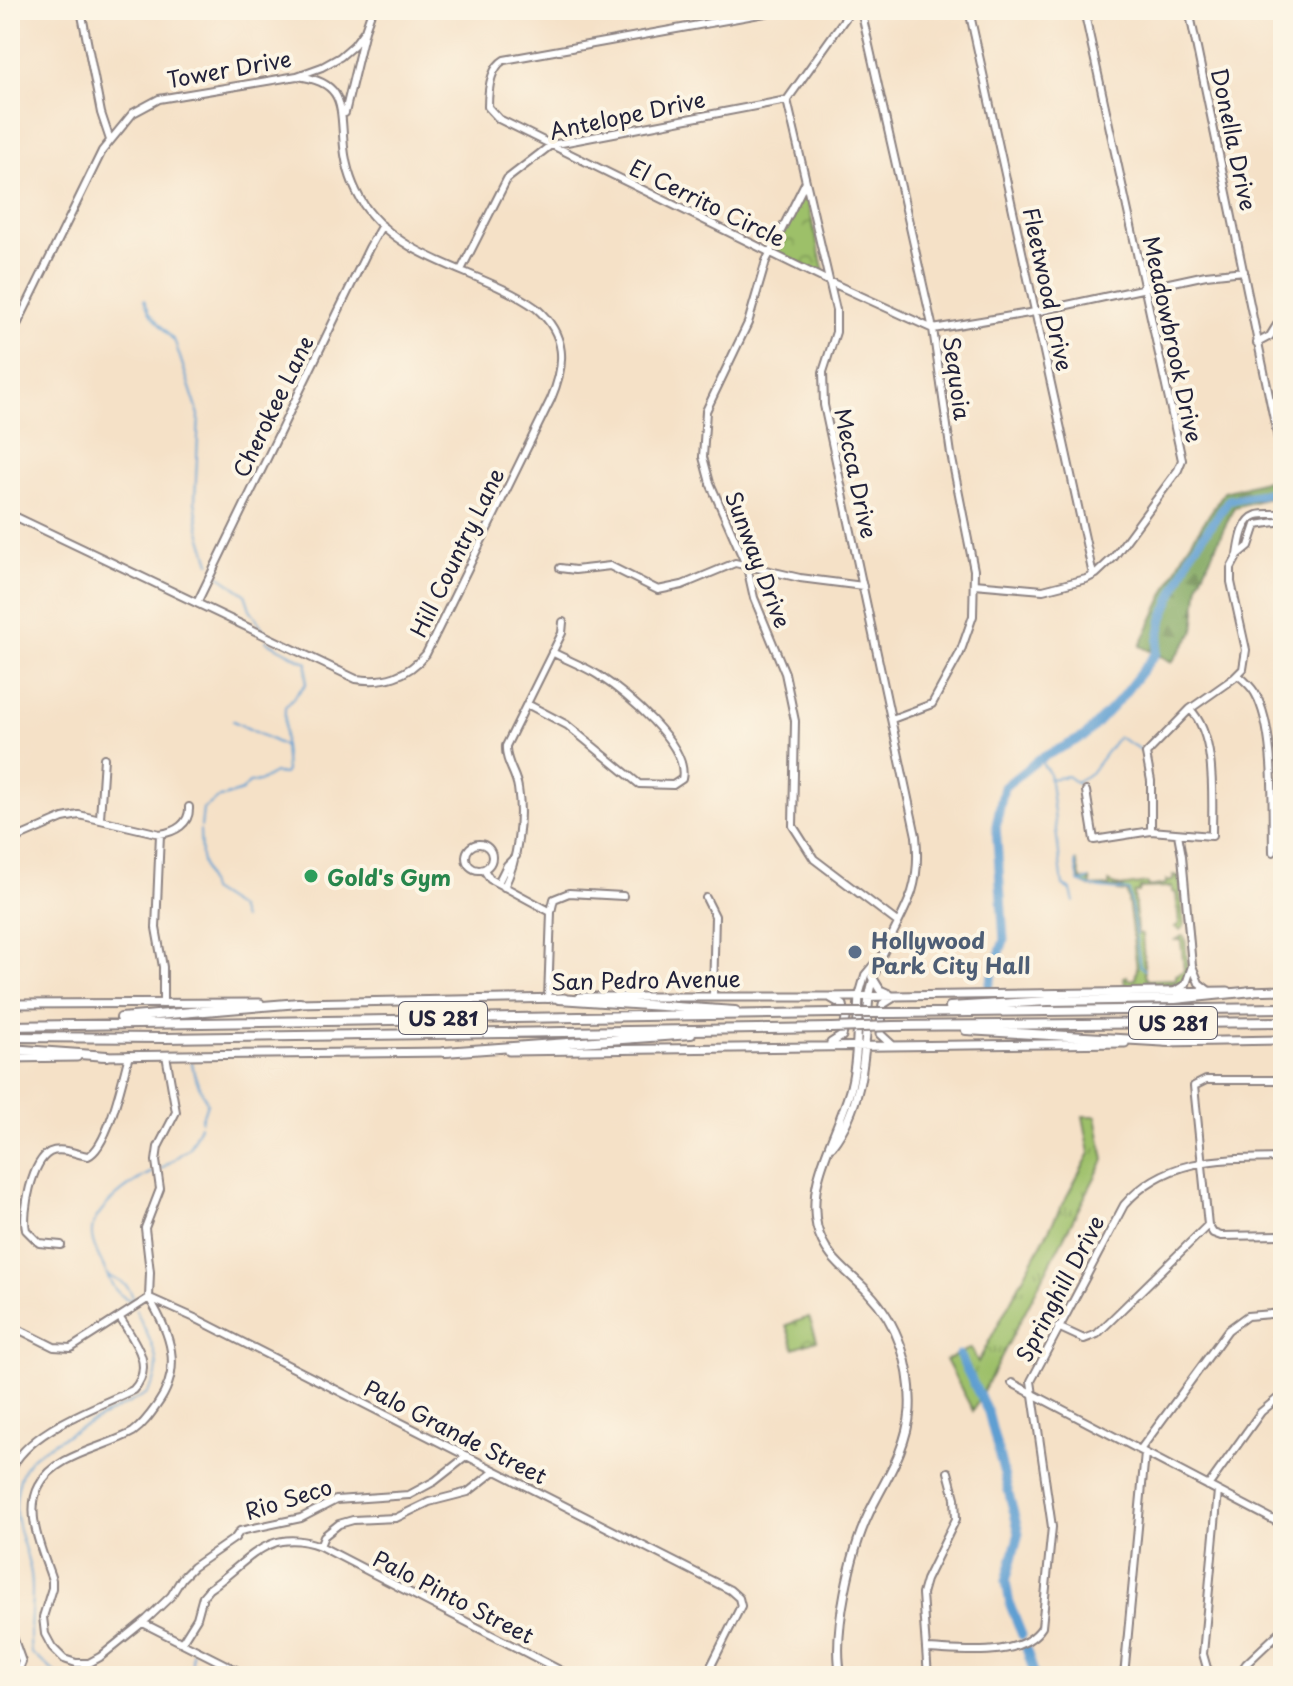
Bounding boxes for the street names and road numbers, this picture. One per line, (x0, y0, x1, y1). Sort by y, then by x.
street label: Tower Drive (164, 41, 294, 95)
street label: Donella Drive (1204, 65, 1266, 213)
street label: Antelope Drive (546, 81, 708, 147)
street label: El Cerrito Circle (624, 150, 792, 254)
street label: Fleetwood Drive (1016, 204, 1082, 374)
street label: Meadowbrook Drive (1136, 233, 1212, 445)
street label: Cherokee Lane (223, 329, 321, 482)
street label: Sequoia (936, 334, 980, 423)
street label: Mecca Drive (827, 405, 887, 541)
street label: Hill Country Lane (401, 462, 511, 642)
street label: Sunway Drive (718, 486, 800, 632)
street label: San Pedro Avenue (551, 961, 741, 997)
road number: US 281 (399, 1002, 487, 1034)
road number: US 281 (1129, 1007, 1217, 1039)
street label: Springhill Drive (1006, 1209, 1112, 1367)
street label: Palo Grande Street (359, 1371, 553, 1491)
street label: Rio Seco (240, 1469, 336, 1527)
street label: Palo Pinto Street (368, 1541, 540, 1651)

